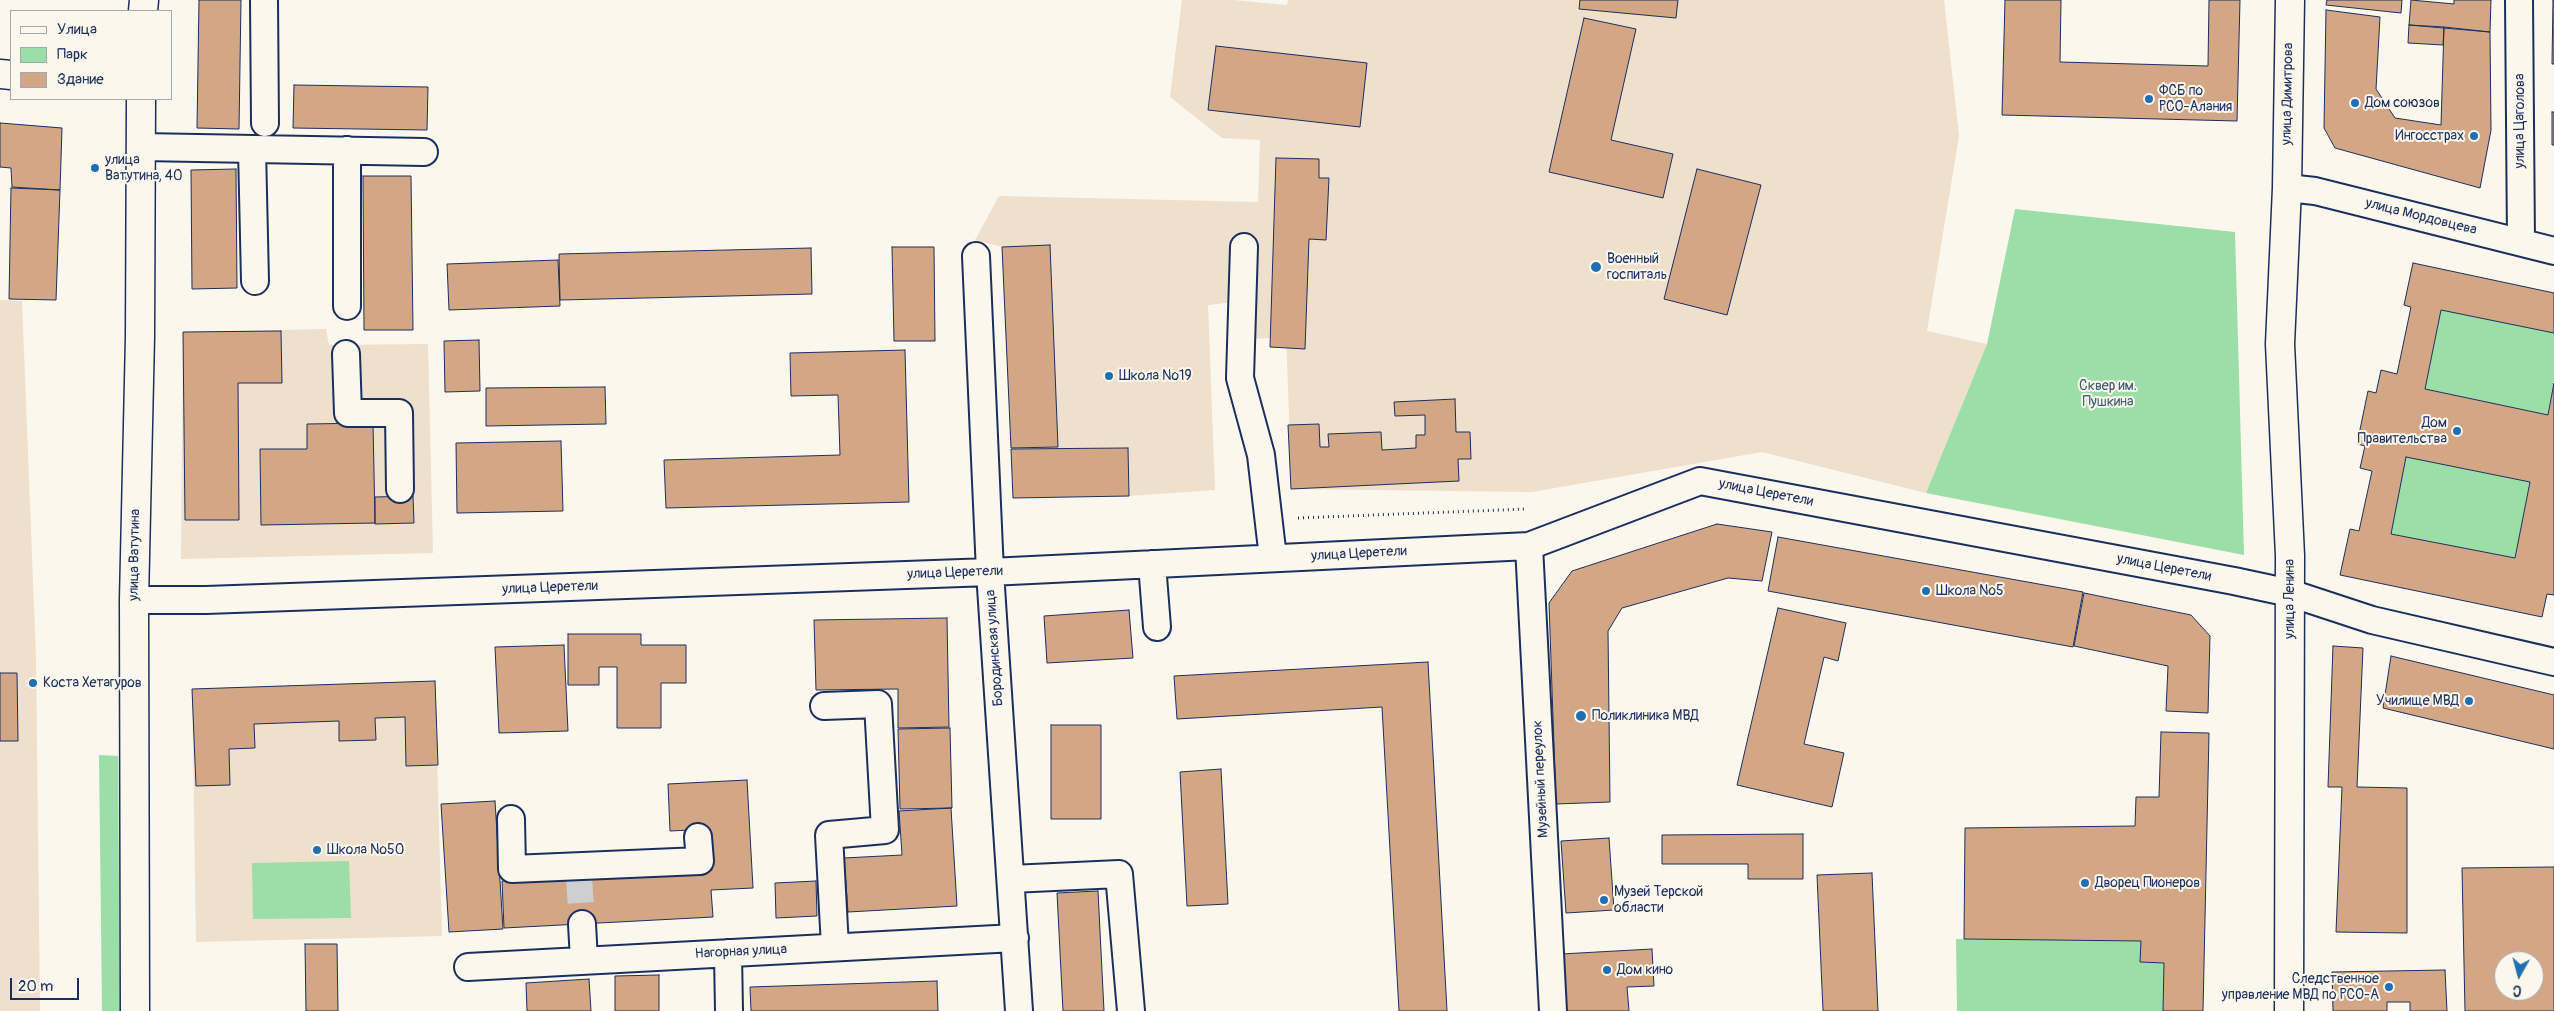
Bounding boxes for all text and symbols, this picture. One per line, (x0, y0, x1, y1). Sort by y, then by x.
legend (10, 10, 172, 100)
text: Улица (57, 20, 97, 39)
street label: улица Димитрова (2279, 43, 2297, 145)
text: Парк (57, 45, 88, 64)
text: Здание (57, 70, 104, 89)
street label: улица Цаголова (2512, 74, 2528, 168)
place label: ФСБ по РСО-Алания (2159, 83, 2232, 115)
marker: ФСБ по РСО-Алания (2143, 93, 2155, 105)
place label: Дом союзов (2365, 95, 2440, 111)
marker: Дом союзов (2349, 97, 2361, 109)
place label: Ингосстрах (2395, 128, 2464, 144)
marker: Ингосстрах (2468, 130, 2480, 142)
place label: улица Ватутина, 40 (105, 152, 182, 184)
marker: улица Ватутина, 40 (89, 162, 101, 174)
street label: улица Мордовцева (2364, 195, 2478, 239)
place label: Военный госпиталь (1607, 251, 1667, 284)
marker: Военный госпиталь (1589, 260, 1603, 274)
place label: Школа №19 (1119, 368, 1192, 384)
marker: Школа №19 (1103, 370, 1115, 382)
park label: Сквер им. Пушкина (2079, 378, 2137, 411)
place label: Дом Правительства (2357, 415, 2447, 448)
marker: Дом Правительства (2451, 425, 2463, 437)
street label: улица Церетели (1717, 476, 1815, 510)
street label: улица Ватутина (126, 509, 144, 601)
street label: улица Церетели (1311, 543, 1407, 565)
street label: улица Церетели (2115, 551, 2213, 585)
street label: улица Ленина (2282, 559, 2298, 639)
street label: улица Церетели (907, 563, 1003, 583)
street label: улица Церетели (502, 578, 598, 598)
place label: Школа №5 (1936, 583, 2004, 599)
marker: Школа №5 (1920, 585, 1932, 597)
street label: Бородинская улица (983, 589, 1007, 707)
place label: Коста Хетагуров (43, 675, 142, 691)
marker: Коста Хетагуров (27, 677, 39, 689)
place label: Училище МВД (2376, 693, 2459, 709)
marker: Училище МВД (2463, 695, 2475, 707)
place label: Поликлиника МВД (1592, 708, 1699, 724)
marker: Поликлиника МВД (1574, 709, 1588, 723)
street label: Музейный переулок (1530, 720, 1552, 838)
place label: Школа №50 (327, 842, 404, 858)
marker: Школа №50 (311, 844, 323, 856)
place label: Дворец Пионеров (2095, 875, 2200, 891)
marker: Дворец Пионеров (2079, 877, 2091, 889)
place label: Музей Терской области (1614, 884, 1703, 916)
marker: Музей Терской области (1598, 894, 1610, 906)
street label: Нагорная улица (695, 941, 787, 963)
north arrow (2494, 951, 2544, 1001)
place label: Дом кино (1617, 962, 1673, 978)
marker: Дом кино (1601, 964, 1613, 976)
scale bar (12, 968, 81, 1000)
place label: Следственное управление МВД по РСО-А (2222, 971, 2379, 1004)
text: 20 m (18, 977, 53, 996)
marker: Следственное управление МВД по РСО-А (2383, 981, 2395, 993)
text: С (2512, 981, 2523, 999)

